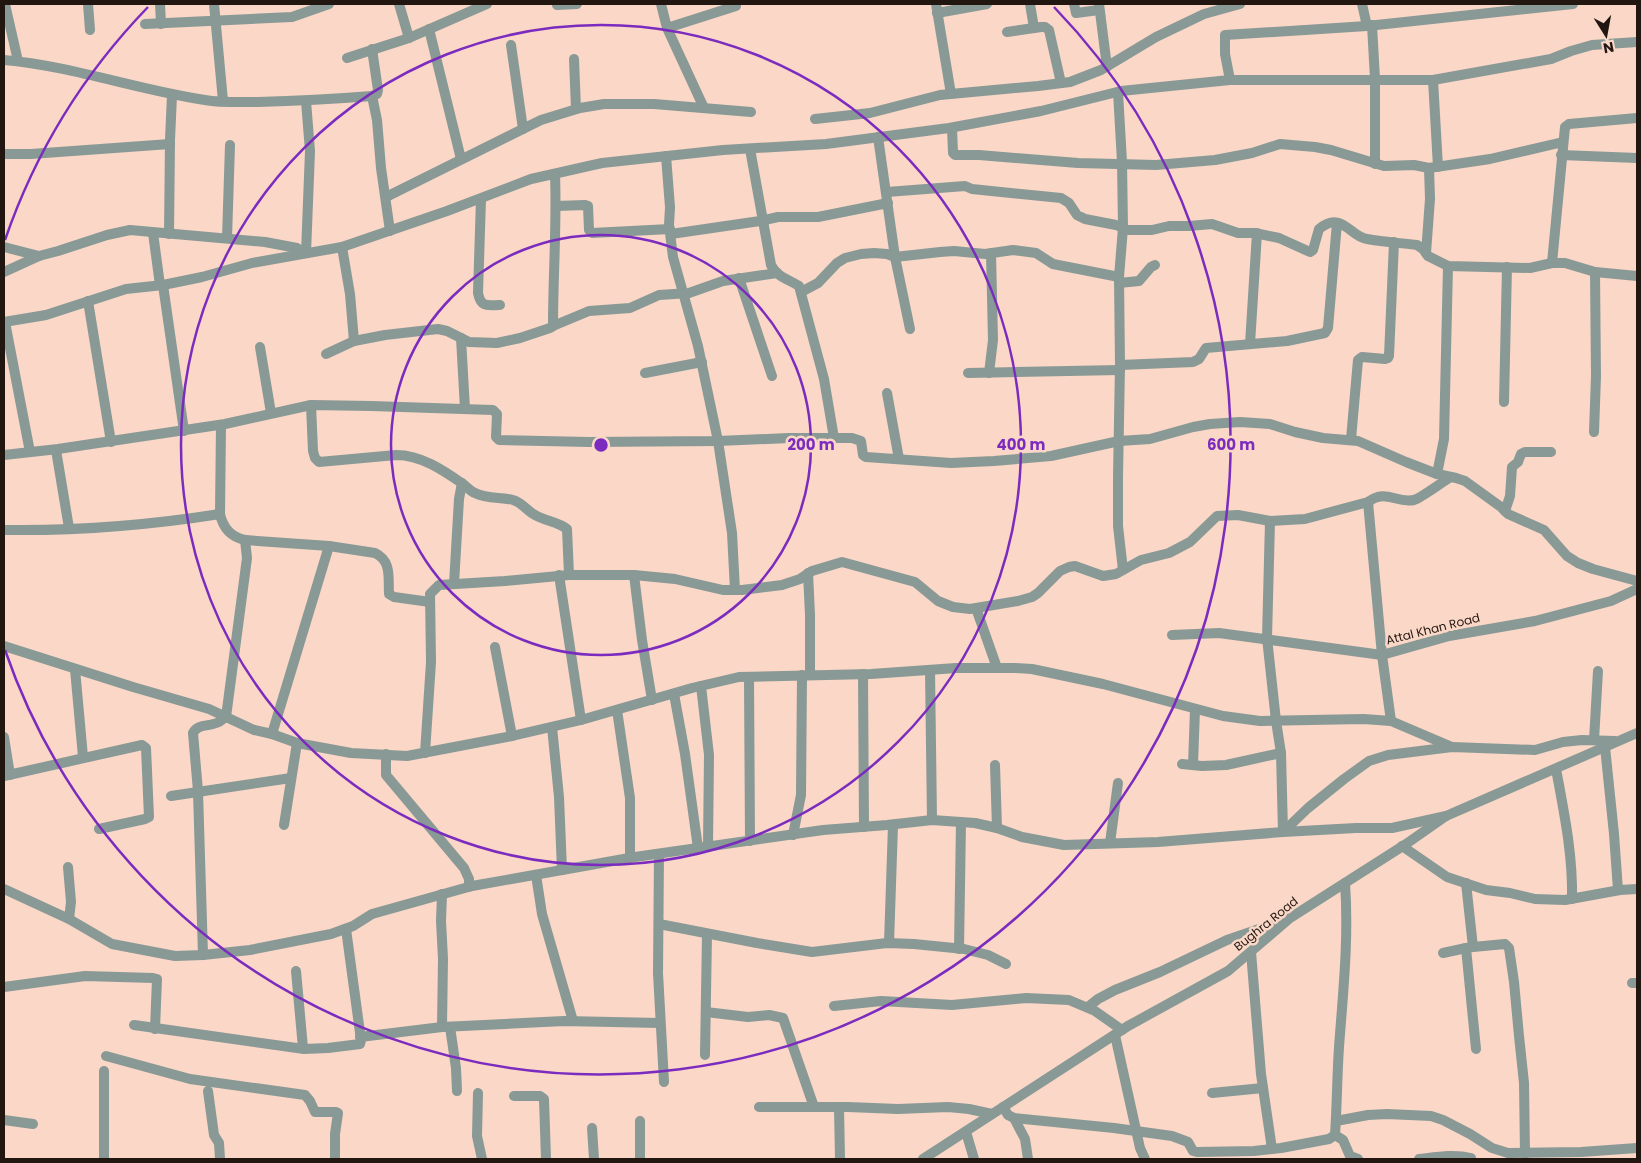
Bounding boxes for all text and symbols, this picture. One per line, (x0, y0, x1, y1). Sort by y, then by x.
north arrow (1581, 10, 1631, 60)
text: N (1601, 37, 1616, 59)
text: 200 m (787, 434, 835, 455)
text: 400 m (997, 434, 1046, 455)
text: 600 m (1207, 434, 1255, 455)
centre of rings (592, 436, 610, 454)
street label: Attal Khan Road (1384, 609, 1482, 648)
street label: Bughra Road (1230, 893, 1301, 955)

